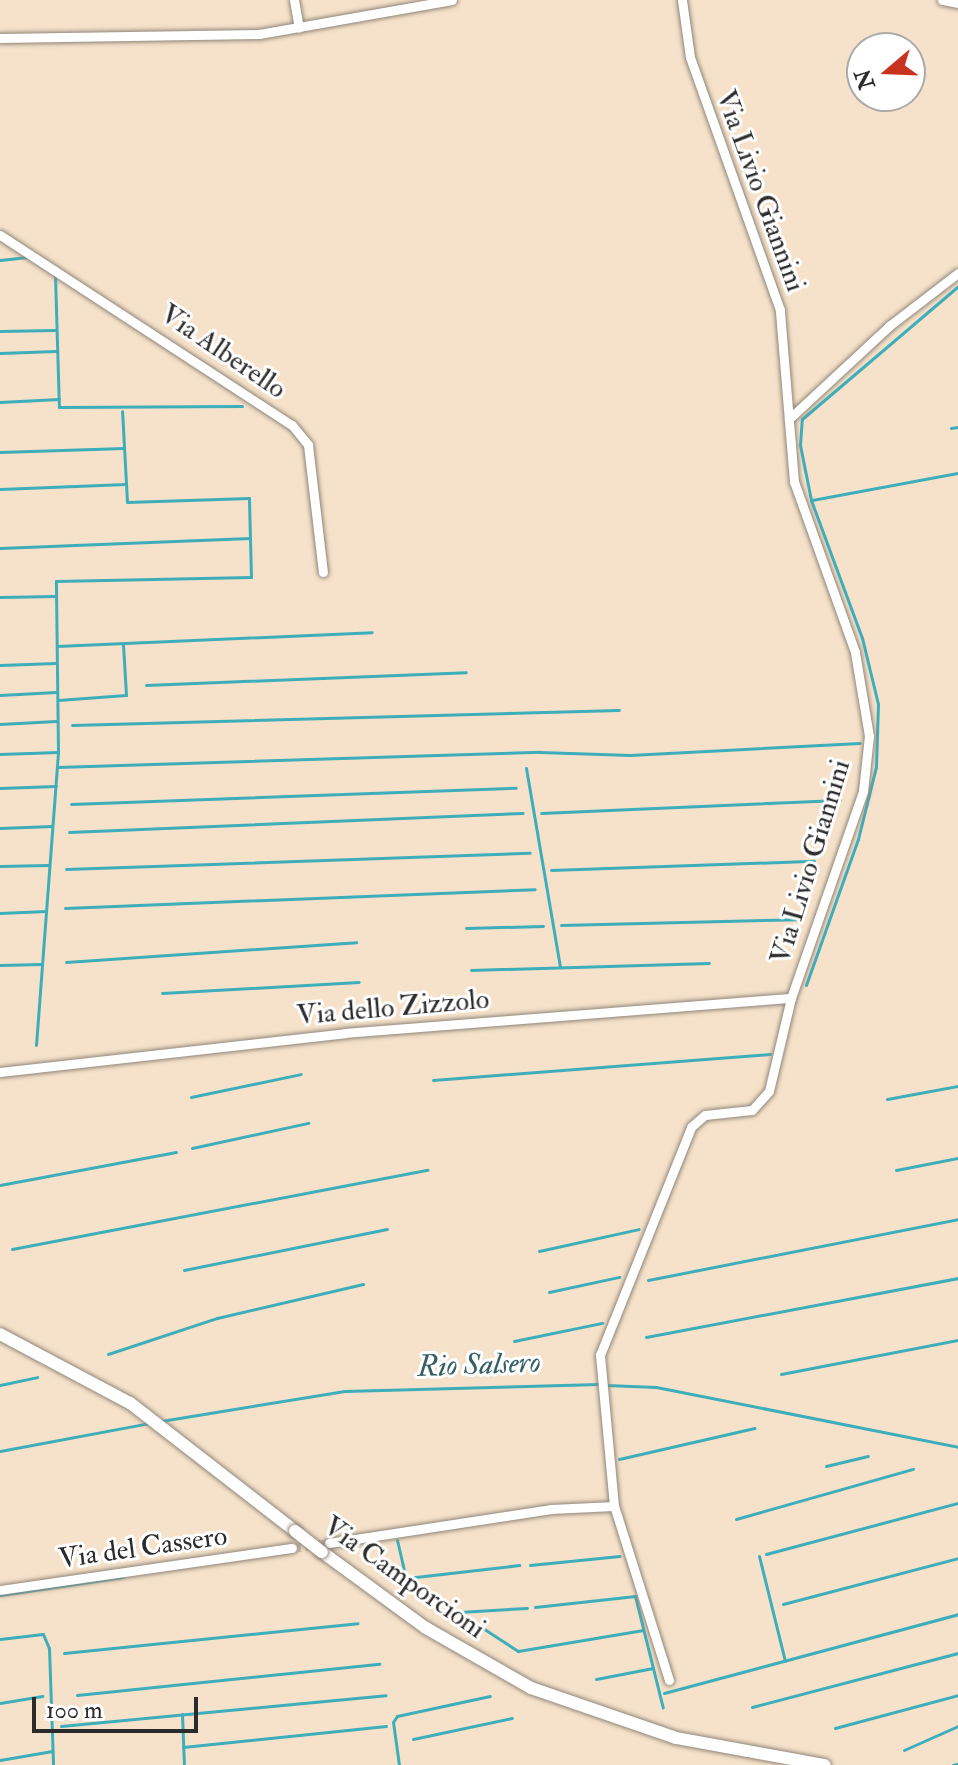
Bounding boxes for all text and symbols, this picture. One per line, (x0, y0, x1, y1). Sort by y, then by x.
north arrow (846, 32, 926, 112)
text: N (849, 65, 882, 93)
street label: Via Livio Giannini (708, 86, 812, 296)
street label: Via Alberello (154, 298, 292, 406)
street label: Via Livio Giannini (764, 756, 858, 968)
street label: Via dello Zizzolo (295, 983, 491, 1033)
water label: Rio Salsero (417, 1345, 541, 1385)
street label: Via Camporcioni (317, 1510, 491, 1646)
street label: Via del Cassero (57, 1520, 229, 1576)
scale bar (36, 1681, 202, 1731)
text: 100 m (46, 1695, 103, 1726)

